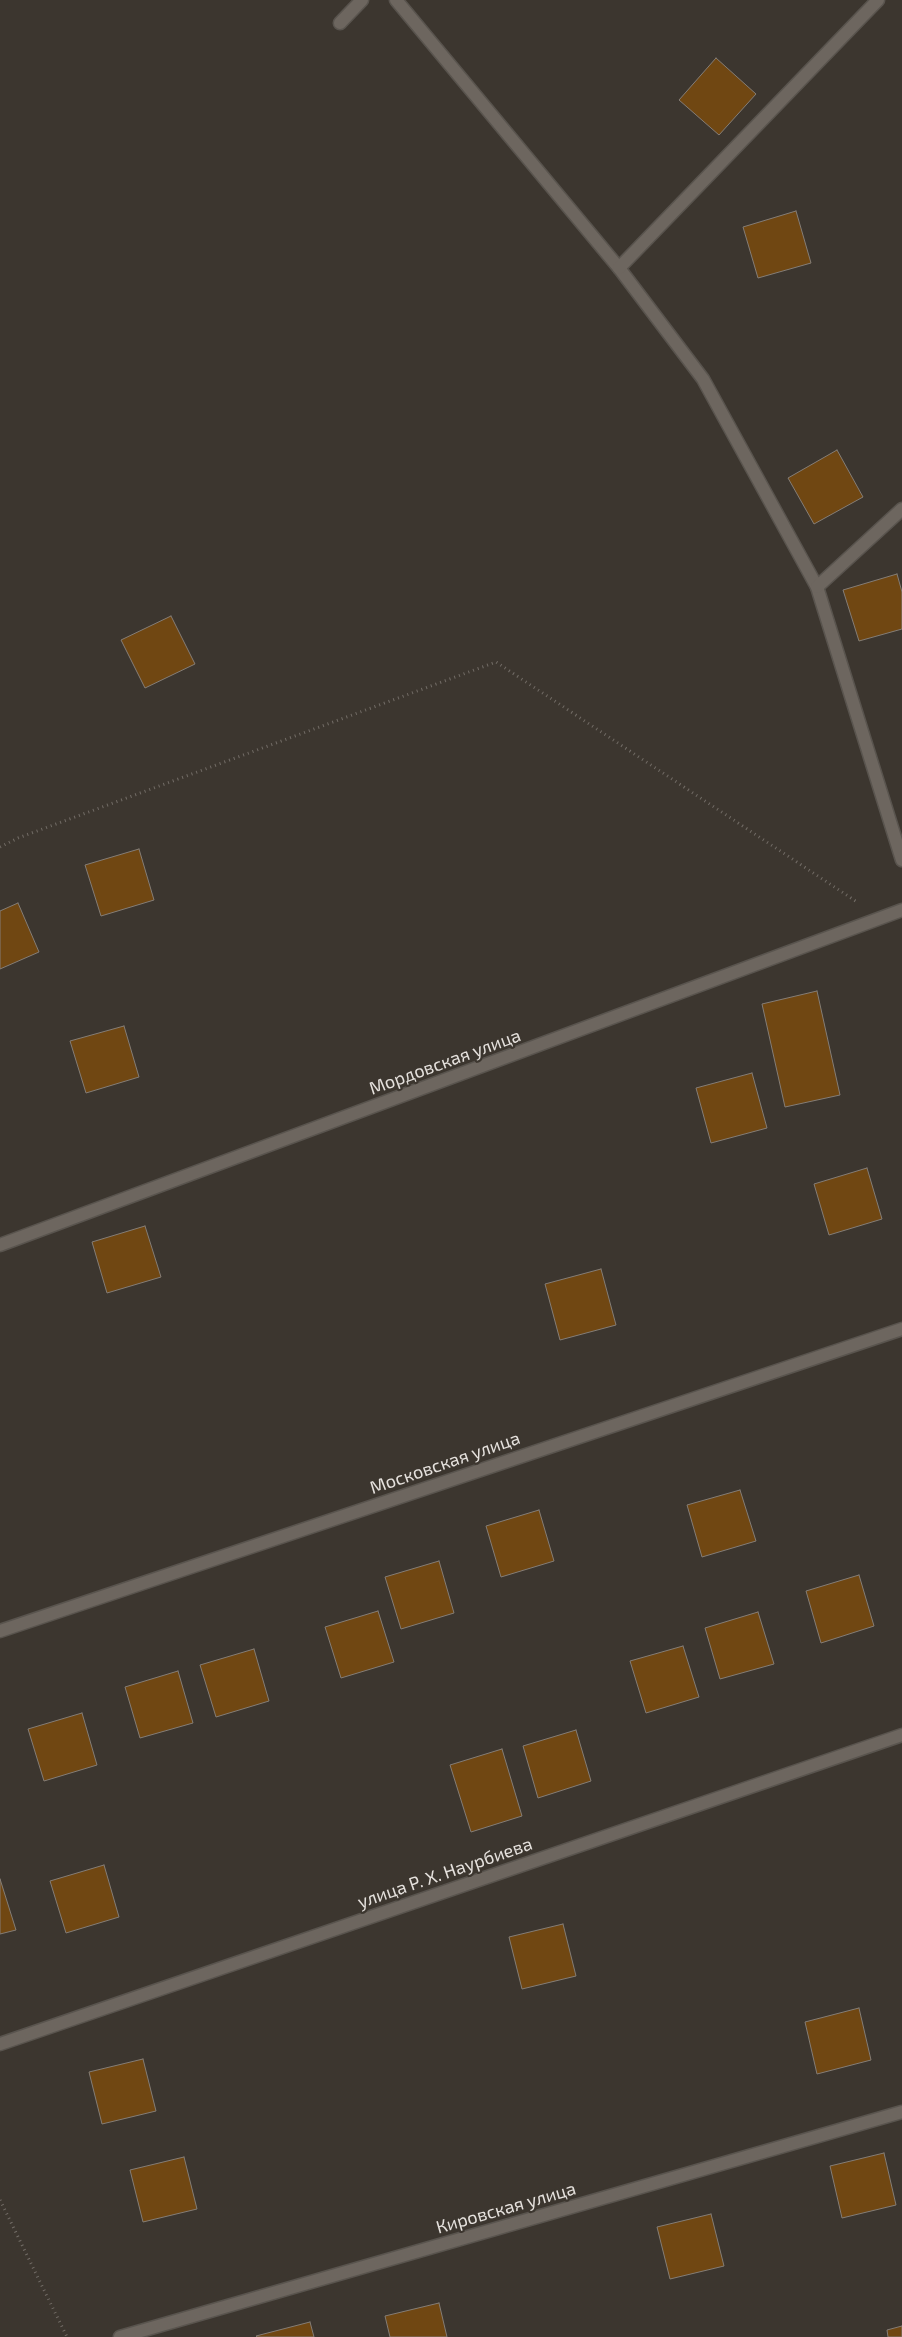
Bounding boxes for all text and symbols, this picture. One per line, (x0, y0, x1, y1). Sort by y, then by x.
street label: Мордовская улица (366, 1025, 524, 1099)
street label: Московская улица (367, 1427, 523, 1499)
street label: улица Р. Х. Наурбиева (355, 1833, 535, 1913)
street label: Кировская улица (434, 2178, 578, 2238)

